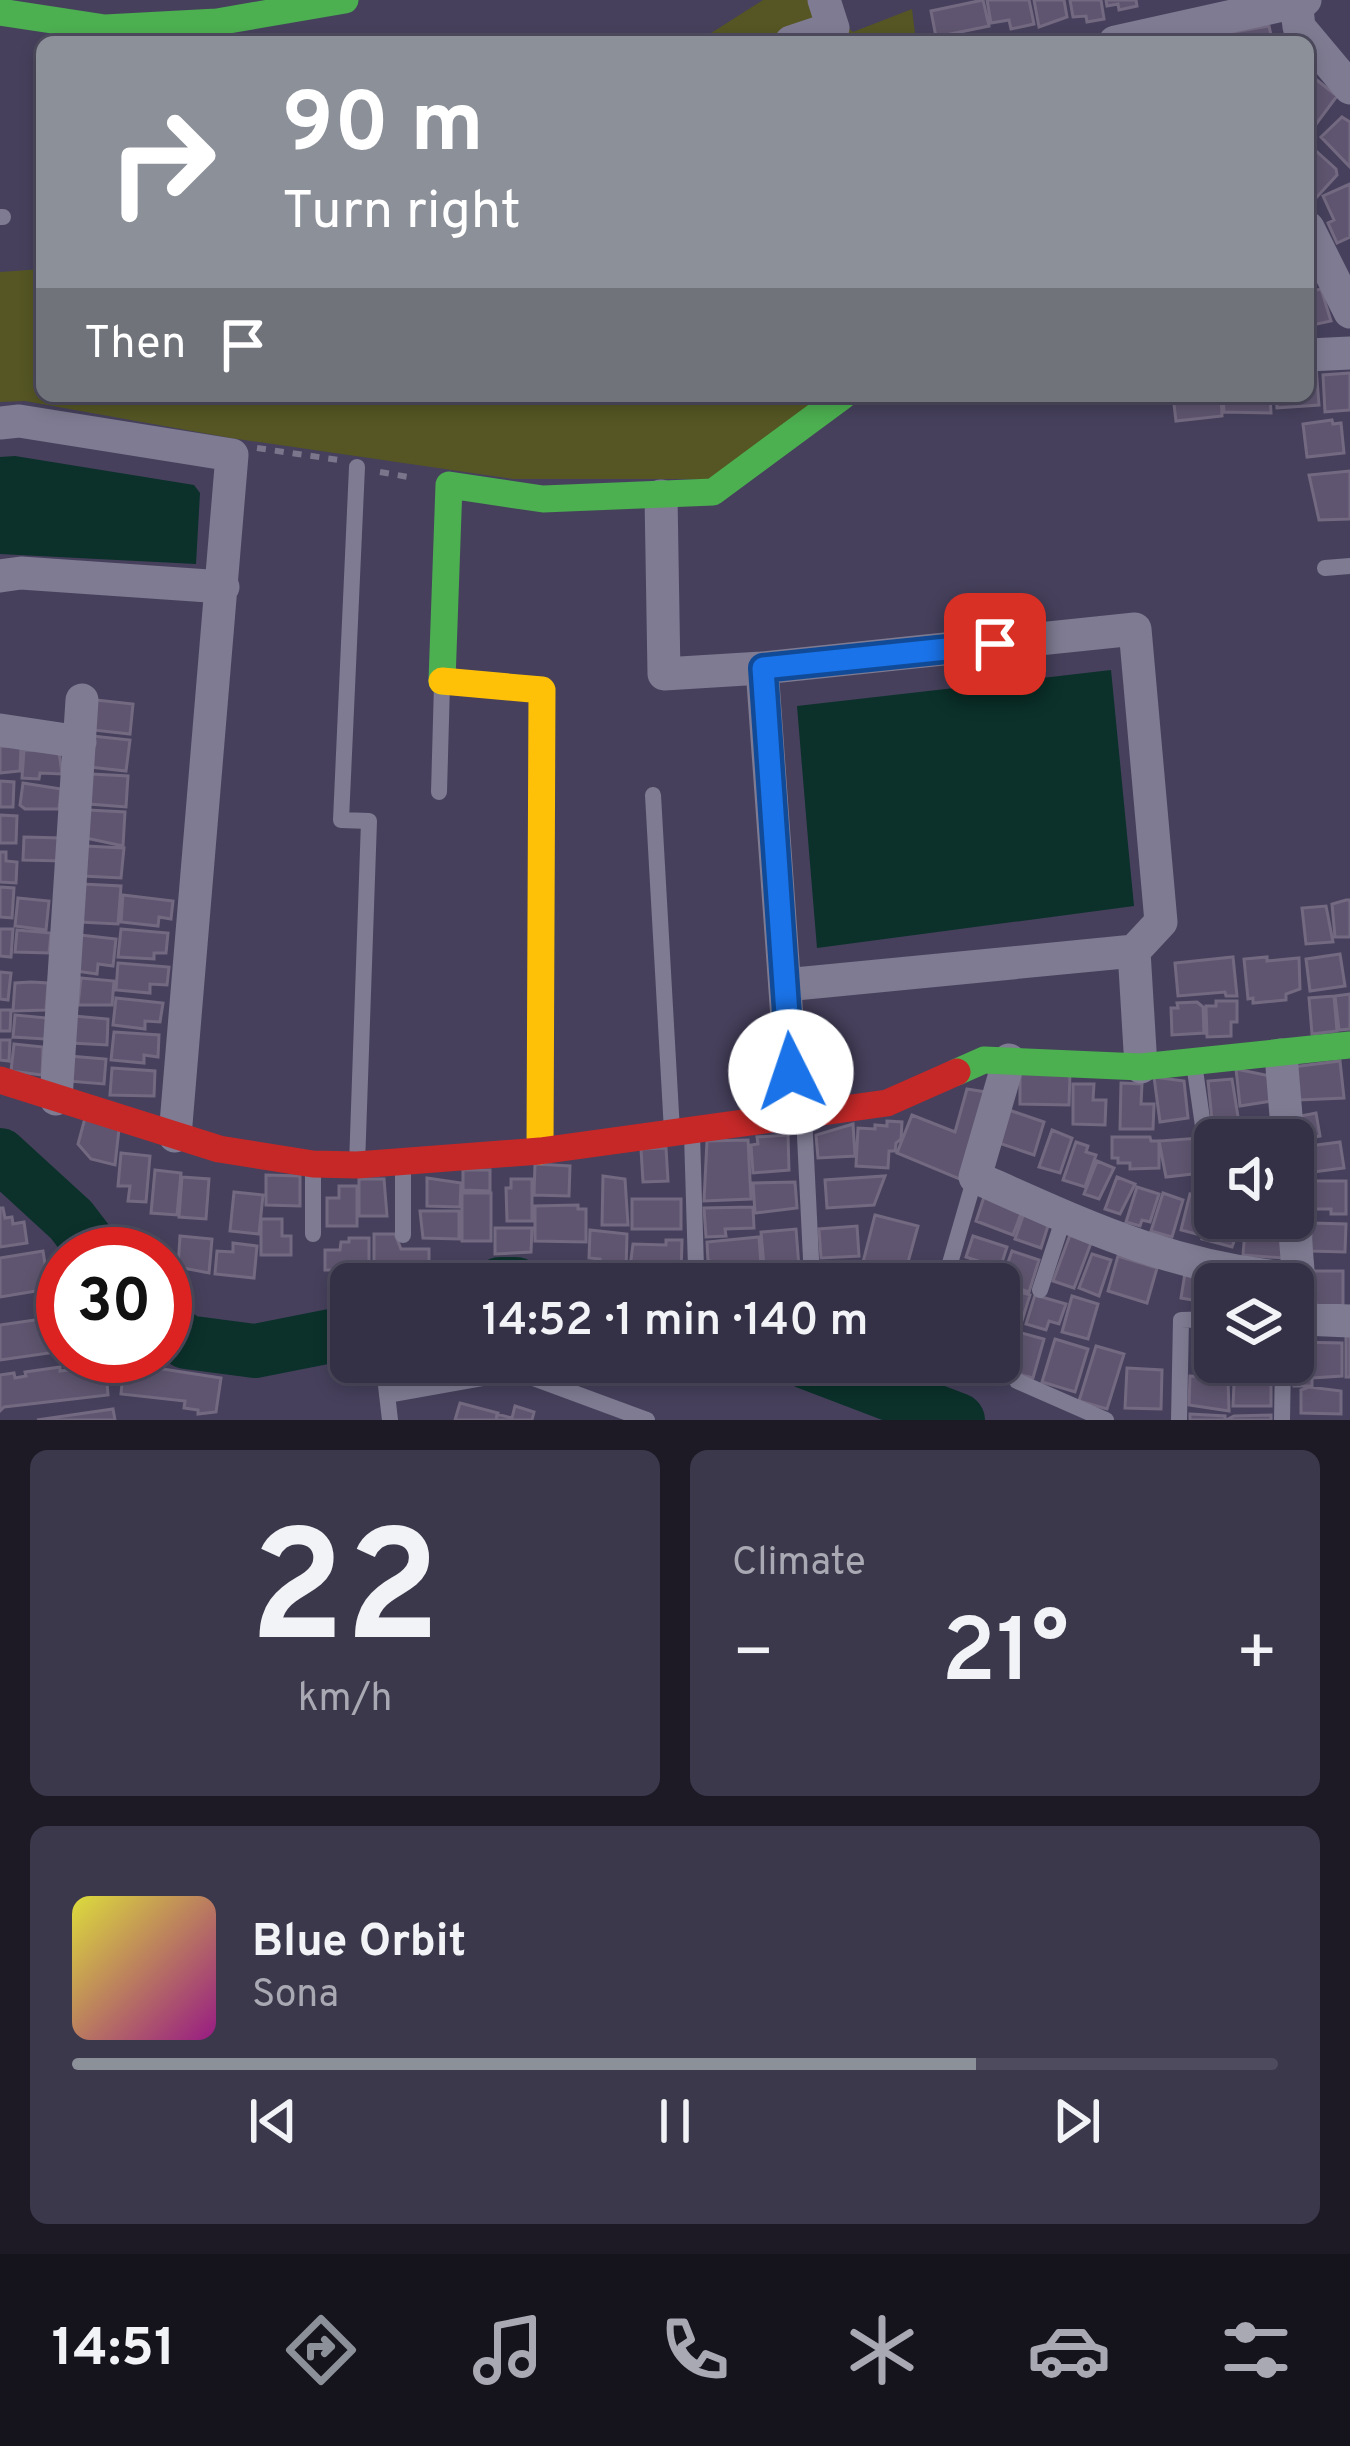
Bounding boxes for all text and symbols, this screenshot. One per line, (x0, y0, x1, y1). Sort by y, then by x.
text: 90 m (282, 75, 484, 181)
icon: right (84, 84, 240, 240)
text: Turn right (282, 179, 521, 248)
icon: arrive (210, 312, 276, 378)
text: Then (84, 317, 186, 374)
pin (944, 593, 1046, 695)
icon: arrive (962, 611, 1028, 677)
position arrow (728, 1009, 854, 1135)
map controls (1194, 1119, 1314, 1383)
button: sound (1194, 1119, 1314, 1239)
speed limit sign: 30 (36, 1227, 192, 1383)
button: layers (1194, 1263, 1314, 1383)
text: 14:52 · 1 min · 140 m (481, 1294, 869, 1351)
text: 22 (250, 1499, 440, 1697)
text: Climate (732, 1540, 866, 1589)
text: 21° (941, 1600, 1069, 1713)
text: − (732, 1615, 775, 1698)
text: + (1235, 1615, 1278, 1698)
text: km/h (298, 1676, 392, 1725)
text: Blue Orbit (252, 1915, 466, 1972)
text: Sona (252, 1972, 339, 2021)
icon: previous (240, 2088, 306, 2154)
icon: pause (642, 2088, 708, 2154)
icon: next (1044, 2088, 1110, 2154)
icon: directions (279, 2308, 363, 2392)
icon: music (466, 2308, 550, 2392)
icon: phone (653, 2308, 737, 2392)
icon: climate (840, 2308, 924, 2392)
icon: car (1027, 2308, 1111, 2392)
icon: filters (1214, 2308, 1298, 2392)
text: 14:51 (52, 2316, 176, 2385)

